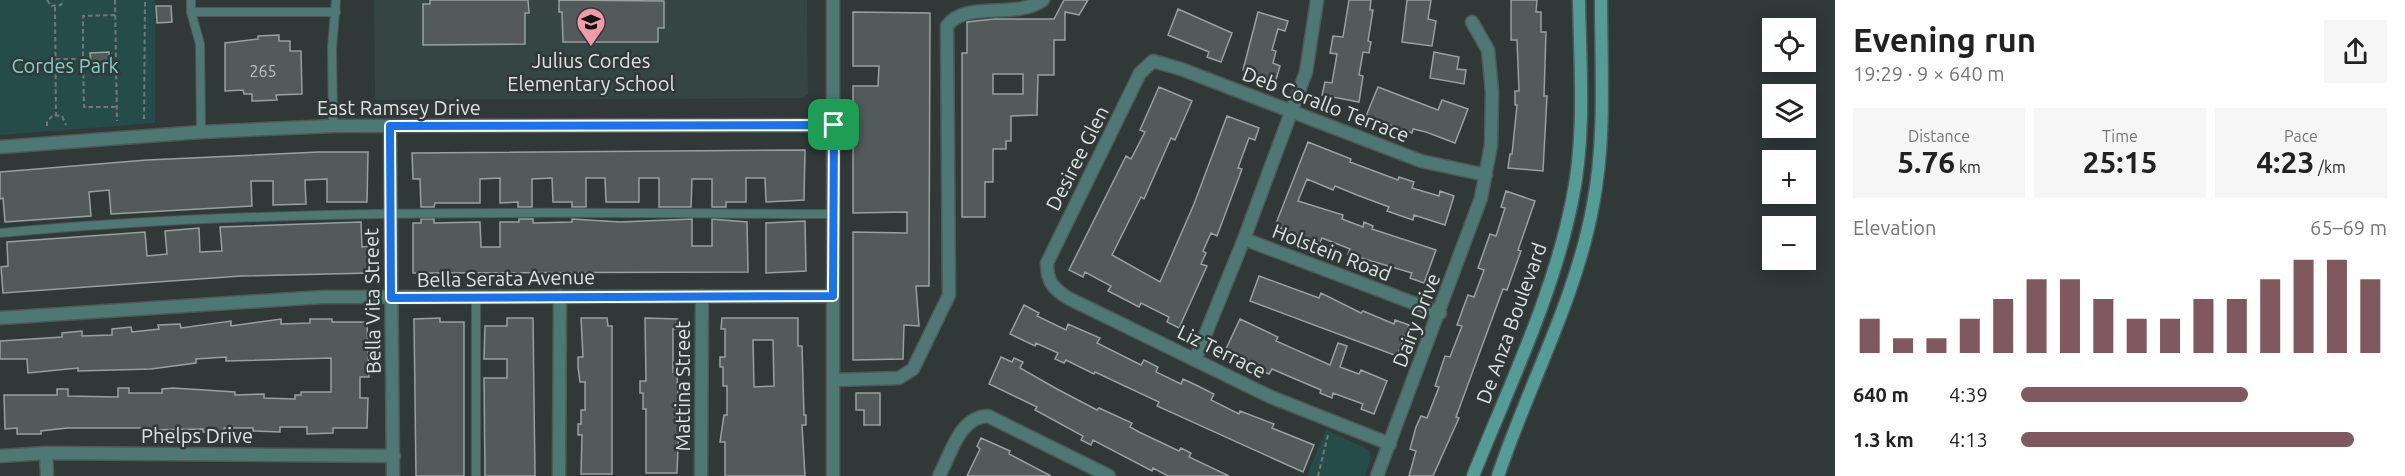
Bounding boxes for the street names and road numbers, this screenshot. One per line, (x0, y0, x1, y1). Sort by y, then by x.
street label: Deb Corallo Terrace (1239, 62, 1413, 146)
street label: East Ramsey Drive (317, 96, 481, 119)
street label: Desiree Glen (1041, 102, 1113, 214)
street label: Holstein Road (1269, 219, 1395, 285)
street label: Bella Vita Street (359, 228, 385, 374)
street label: De Anza Boulevard (1471, 239, 1551, 407)
street label: Bella Serata Avenue (417, 265, 595, 291)
street label: Dairy Drive (1388, 270, 1444, 370)
street label: Liz Terrace (1174, 320, 1270, 382)
street label: Mattina Street (671, 321, 694, 451)
street label: Phelps Drive (141, 424, 253, 447)

